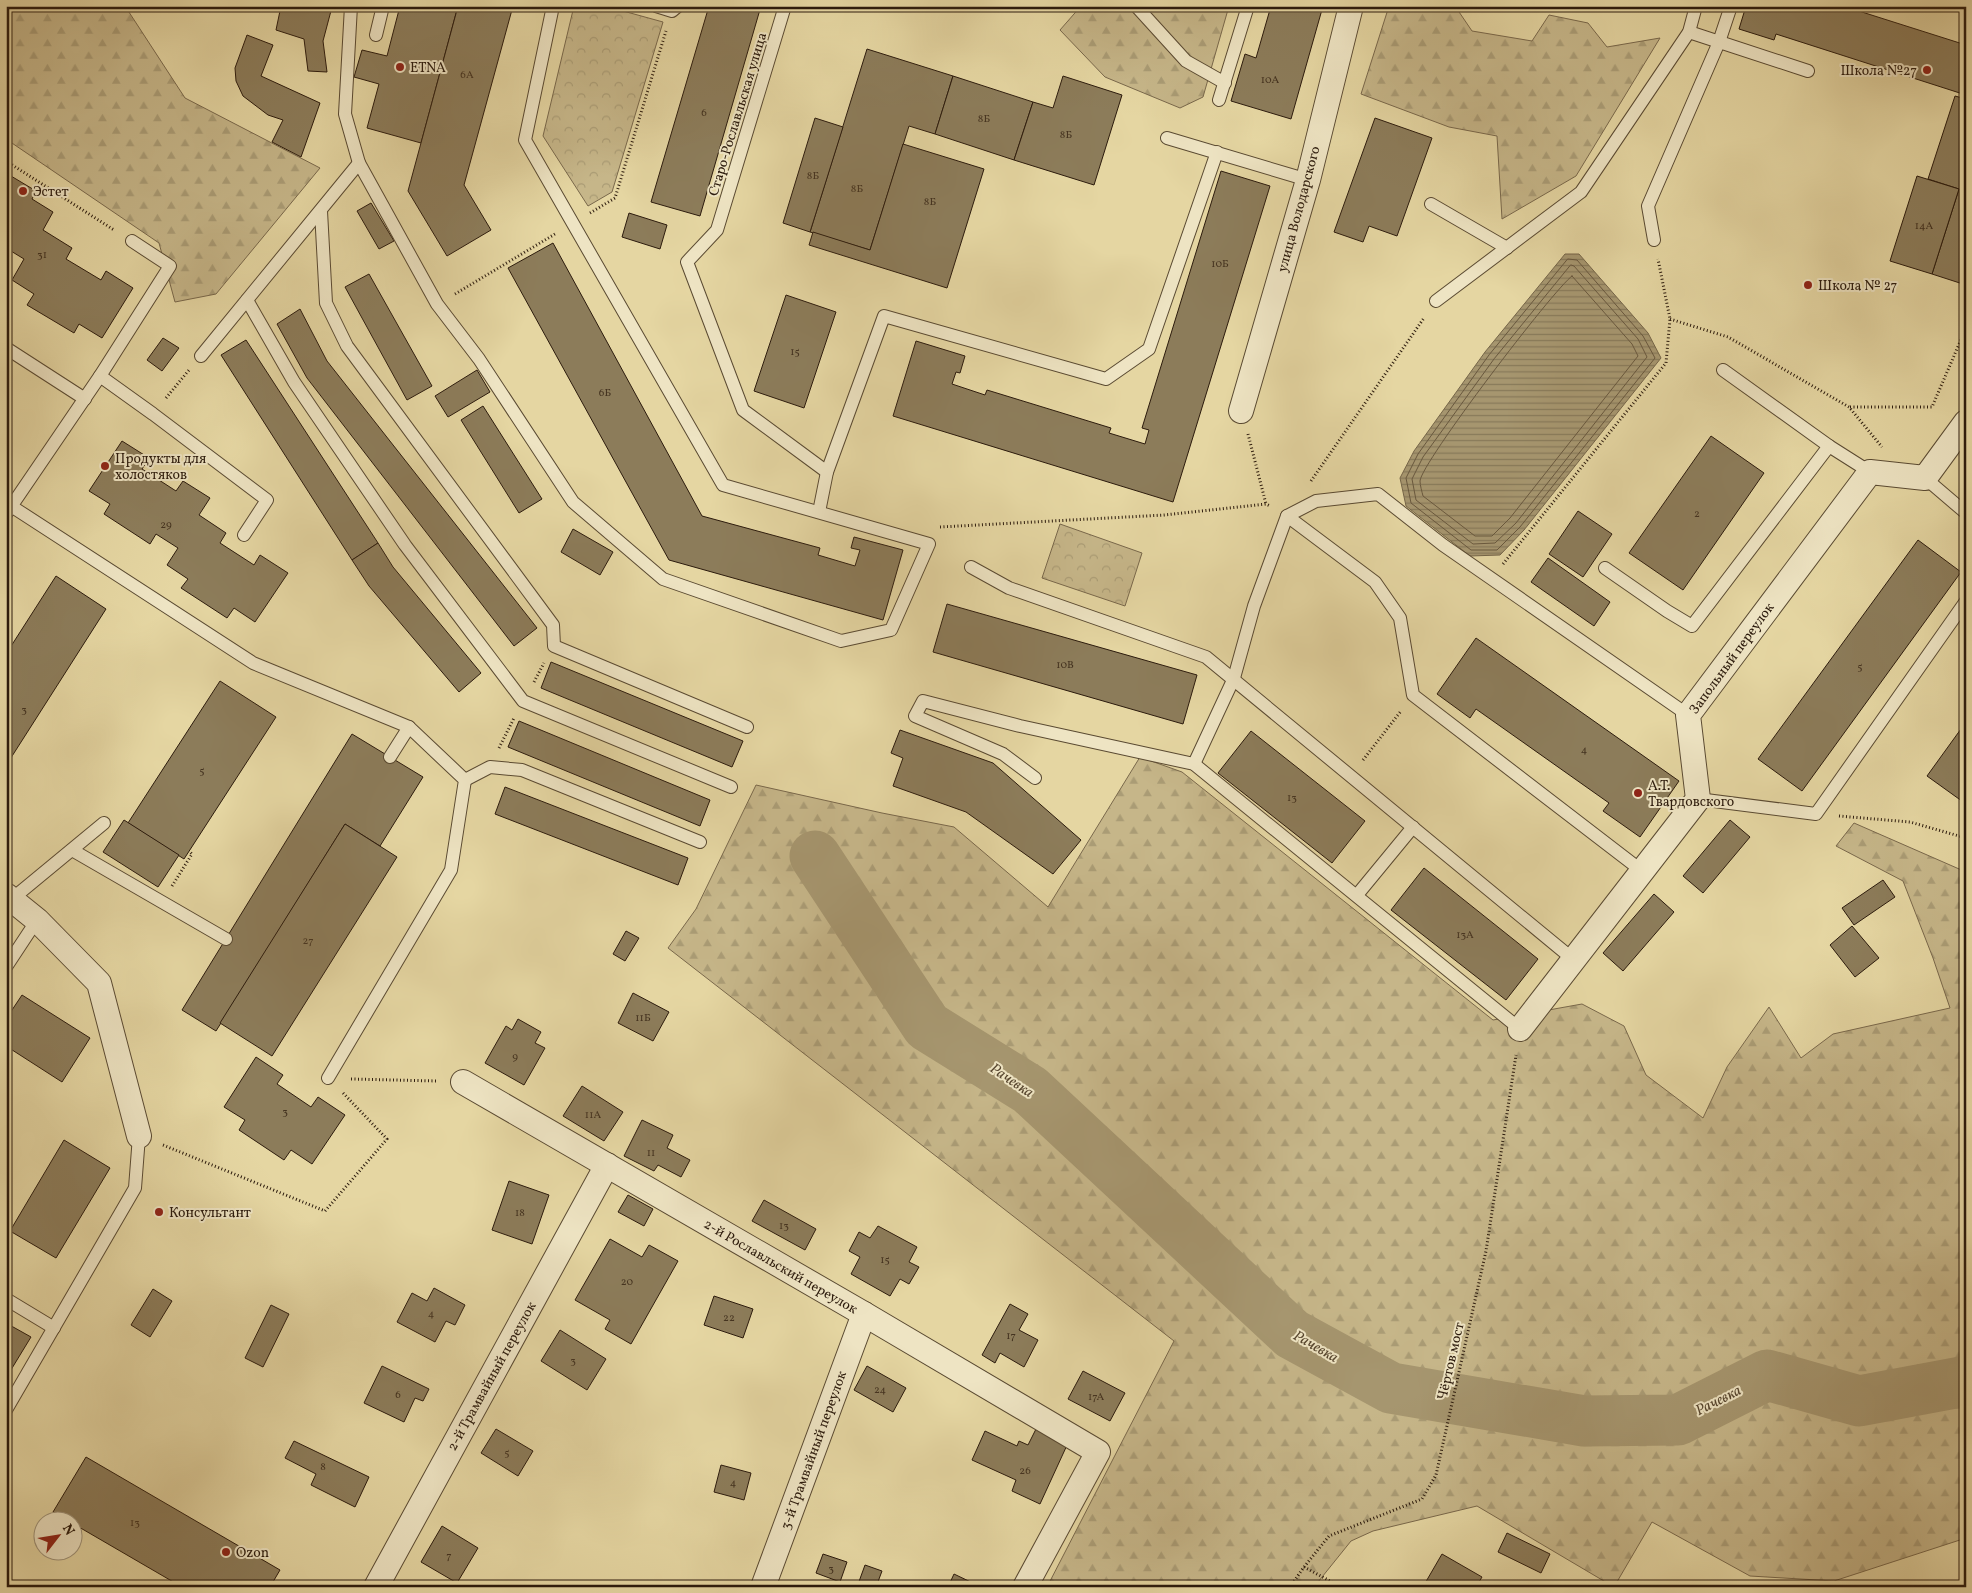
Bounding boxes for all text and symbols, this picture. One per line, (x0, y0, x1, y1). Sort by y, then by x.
street label: Старо-Рославльская улица (704, 30, 772, 199)
place label: ETNA (410, 59, 446, 78)
marker: ETNA (394, 61, 406, 73)
place label: Школа №27 (1840, 62, 1917, 81)
marker: Школа №27 (1921, 64, 1933, 76)
house number: 6А (460, 68, 474, 83)
house number: 10А (1261, 73, 1280, 88)
house number: 6 (701, 106, 707, 121)
house number: 8Б (978, 112, 990, 127)
house number: 8Б (1060, 128, 1072, 143)
street label: улица Володарского (1273, 144, 1325, 275)
house number: 8Б (807, 169, 819, 184)
house number: 8Б (851, 182, 863, 197)
place label: Эстет (33, 183, 69, 202)
marker: Эстет (17, 185, 29, 197)
house number: 8Б (924, 195, 936, 210)
house number: 14А (1915, 219, 1934, 234)
house number: 31 (37, 248, 47, 263)
house number: 10Б (1211, 257, 1229, 272)
place label: Школа № 27 (1818, 277, 1898, 296)
marker: Школа № 27 (1802, 279, 1814, 291)
house number: 15 (790, 345, 800, 360)
house number: 6Б (599, 386, 611, 401)
place label: Продукты для холостяков (115, 450, 206, 485)
marker: Продукты для холостяков (99, 460, 111, 472)
house number: 2 (1694, 507, 1700, 522)
house number: 29 (160, 518, 172, 533)
street label: Запольный переулок (1685, 599, 1780, 719)
house number: 10В (1056, 658, 1074, 673)
house number: 5 (1857, 660, 1863, 675)
house number: 3 (21, 703, 27, 718)
house number: 4 (1581, 743, 1588, 758)
house number: 5 (199, 764, 205, 779)
place label: А.Т. Твардовского (1648, 777, 1734, 812)
marker: А.Т. Твардовского (1632, 787, 1644, 799)
house number: 13 (1287, 791, 1297, 806)
house number: 13А (1456, 928, 1474, 943)
house number: 27 (303, 934, 313, 949)
house number: 11Б (635, 1011, 651, 1026)
house number: 9 (512, 1050, 518, 1065)
water label: Рачевка (985, 1059, 1037, 1104)
house number: 3 (282, 1105, 288, 1120)
house number: 11А (585, 1108, 601, 1123)
house number: 11 (647, 1146, 655, 1161)
place label: Консультант (169, 1204, 251, 1223)
marker: Консультант (153, 1206, 165, 1218)
house number: 18 (515, 1206, 525, 1221)
street label: 2-й Рославльский переулок (700, 1215, 861, 1320)
house number: 13 (779, 1219, 789, 1234)
house number: 15 (880, 1253, 890, 1268)
house number: 20 (621, 1275, 634, 1290)
street label: 2-й Трамвайный переулок (443, 1298, 542, 1455)
house number: 4 (428, 1307, 435, 1322)
house number: 22 (723, 1311, 735, 1326)
street label: Чёртов мост (1433, 1321, 1470, 1402)
water label: Рачевка (1289, 1326, 1342, 1369)
house number: 17 (1006, 1329, 1016, 1344)
house number: 3 (570, 1354, 576, 1369)
street label: 3-й Трамвайный переулок (777, 1368, 852, 1532)
water label: Рачевка (1692, 1381, 1745, 1422)
house number: 24 (874, 1383, 886, 1398)
house number: 6 (395, 1388, 401, 1403)
house number: 17А (1088, 1390, 1104, 1405)
house number: 5 (504, 1446, 510, 1461)
house number: 8 (320, 1460, 326, 1475)
house number: 26 (1019, 1464, 1031, 1479)
house number: 4 (730, 1476, 737, 1491)
north arrow (32, 1510, 82, 1560)
house number: 13 (130, 1516, 140, 1531)
text: N (57, 1521, 79, 1539)
place label: Ozon (236, 1544, 269, 1563)
marker: Ozon (220, 1546, 232, 1558)
house number: 7 (446, 1549, 452, 1564)
house number: 3 (828, 1562, 834, 1577)

